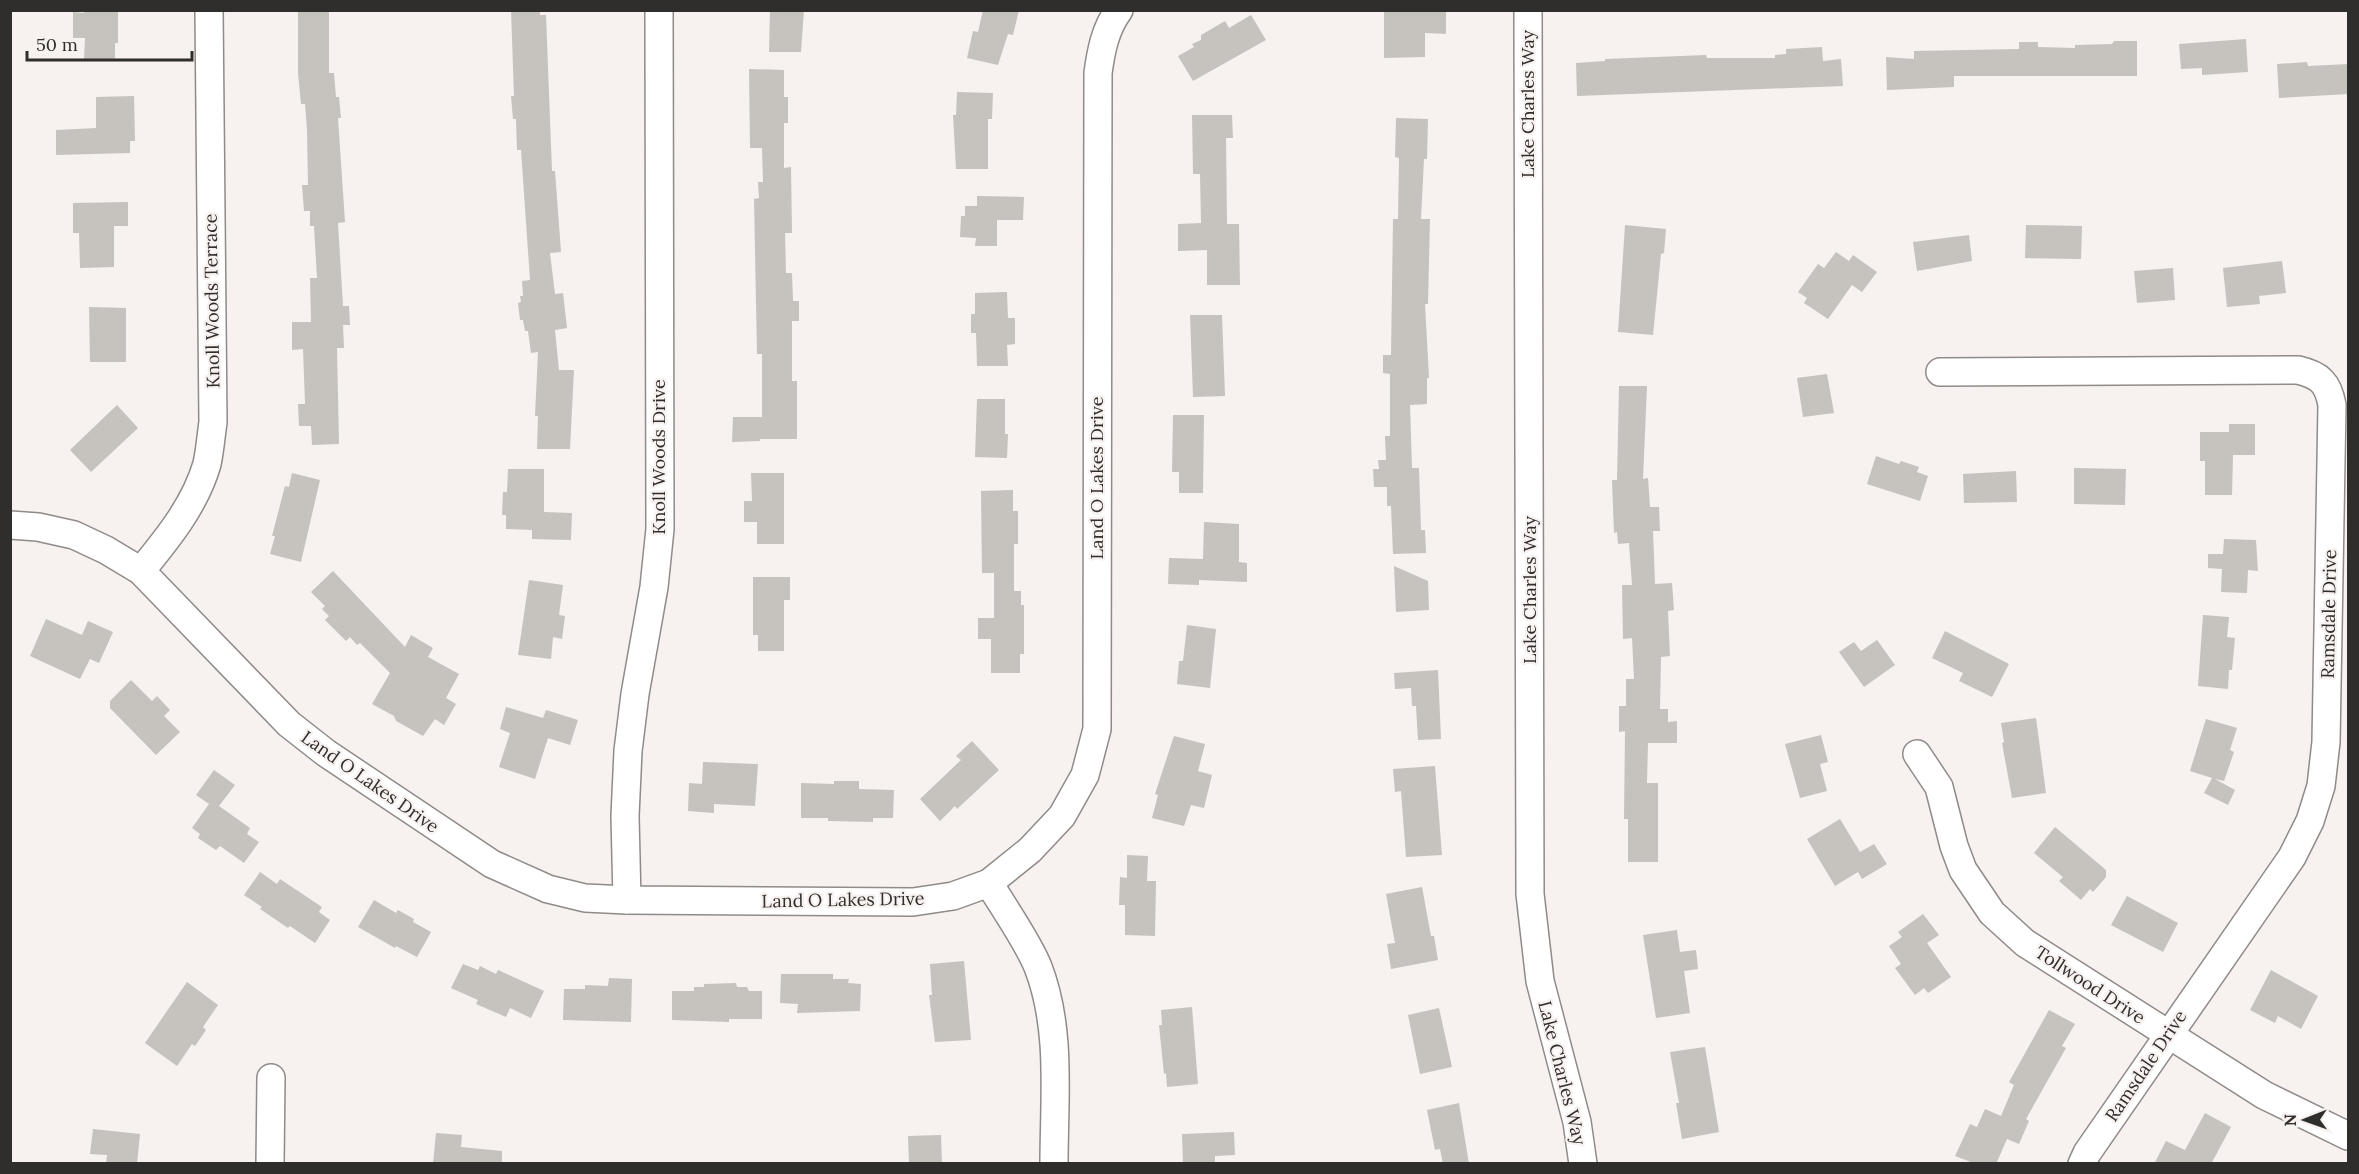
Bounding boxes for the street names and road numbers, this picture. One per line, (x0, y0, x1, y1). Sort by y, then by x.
street label: Lake Charles Way (1516, 29, 1539, 178)
street label: Knoll Woods Terrace (198, 213, 225, 389)
street label: Knoll Woods Drive (647, 379, 670, 535)
street label: Land O Lakes Drive (1085, 396, 1108, 560)
street label: Lake Charles Way (1518, 515, 1541, 664)
street label: Ramsdale Drive (2316, 549, 2341, 679)
street label: Land O Lakes Drive (297, 725, 444, 838)
street label: Land O Lakes Drive (761, 887, 925, 912)
street label: Tollwood Drive (2031, 940, 2150, 1029)
street label: Lake Charles Way (1533, 998, 1592, 1148)
street label: Ramsdale Drive (2100, 1005, 2191, 1126)

